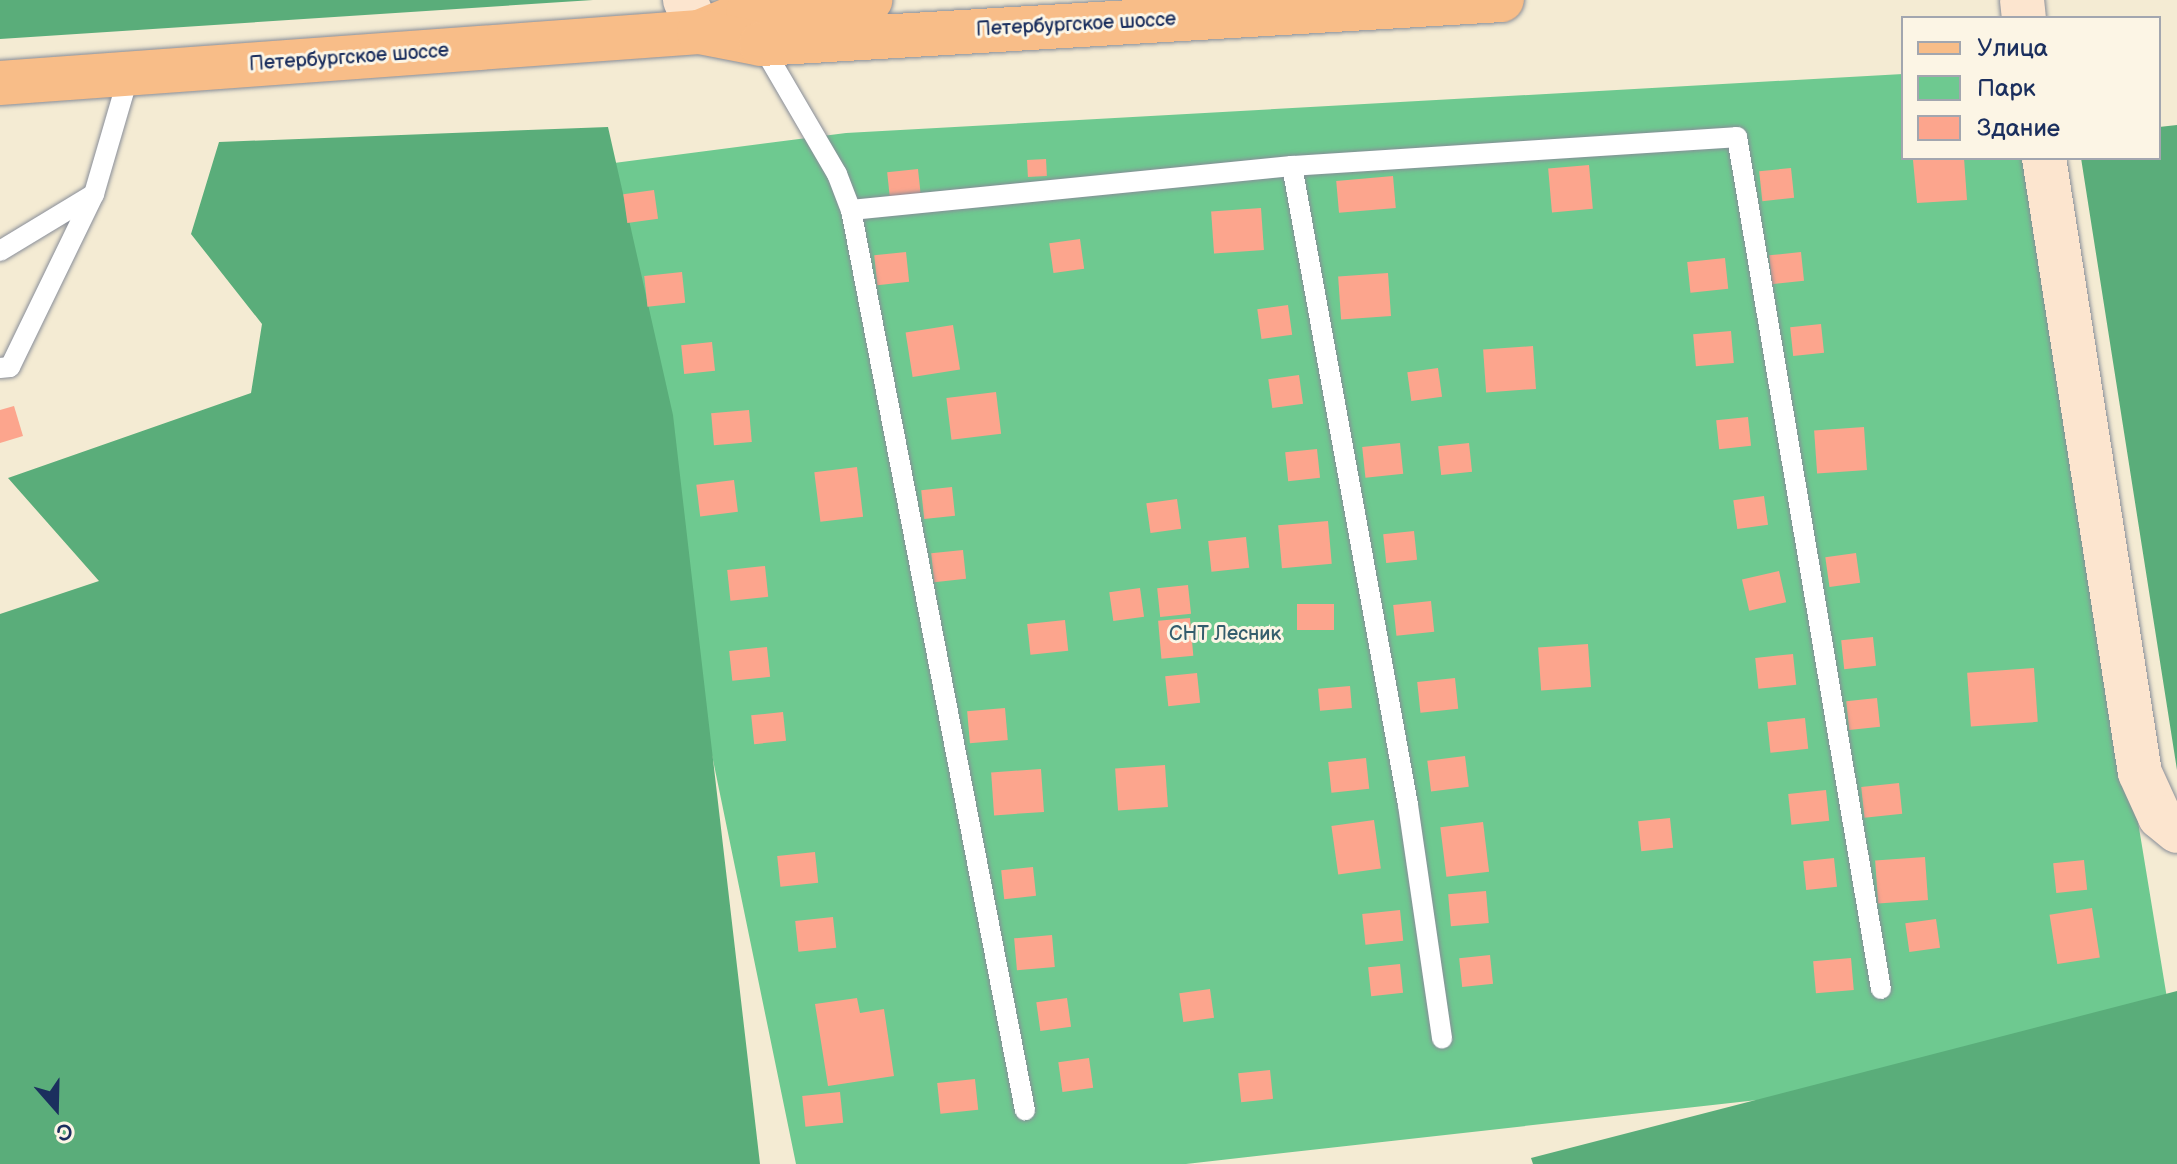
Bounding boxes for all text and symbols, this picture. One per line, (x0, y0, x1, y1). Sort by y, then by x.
street label: Петербургское шоссе (975, 8, 1177, 42)
legend (1901, 16, 2161, 160)
text: Улица (1977, 34, 2048, 63)
street label: Петербургское шоссе (248, 39, 450, 77)
text: Парк (1977, 74, 2035, 103)
text: Здание (1977, 114, 2060, 143)
park label: СНТ Лесник (1169, 622, 1281, 646)
north arrow (16, 1068, 96, 1148)
text: С (53, 1116, 76, 1146)

